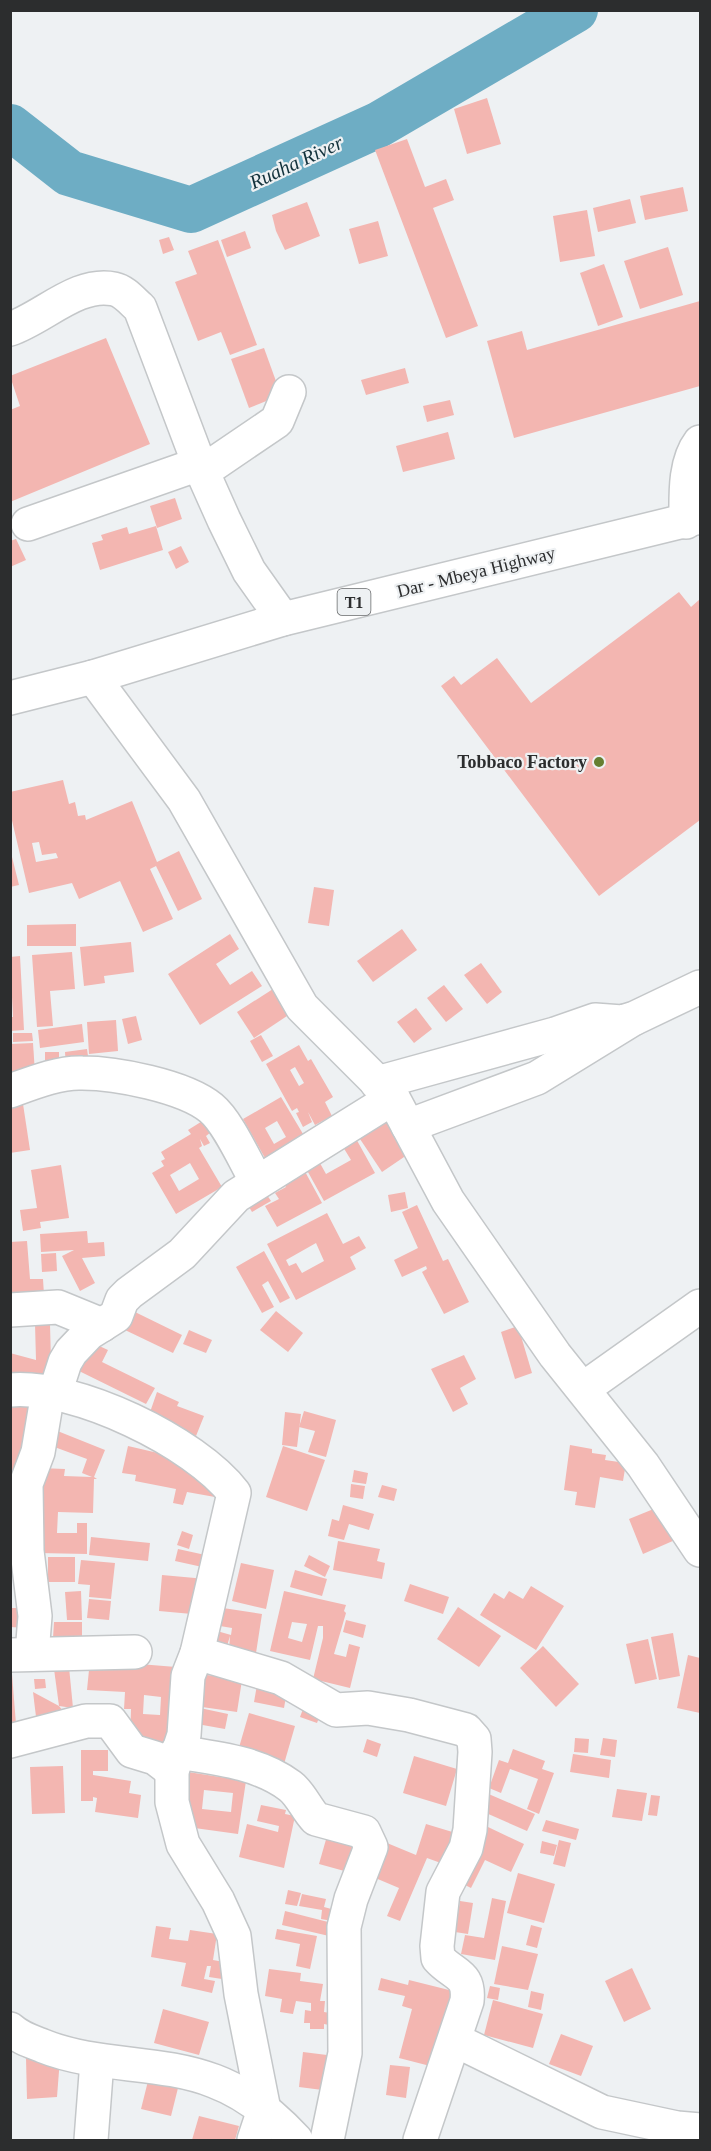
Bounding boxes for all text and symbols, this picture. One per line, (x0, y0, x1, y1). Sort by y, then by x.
water label: Ruaha River (245, 131, 346, 194)
street label: Dar - Mbeya Highway (395, 543, 557, 601)
road number: T1 (338, 589, 370, 615)
place label: Tobbaco Factory (457, 752, 587, 772)
marker: Tobbaco Factory (592, 755, 606, 769)

